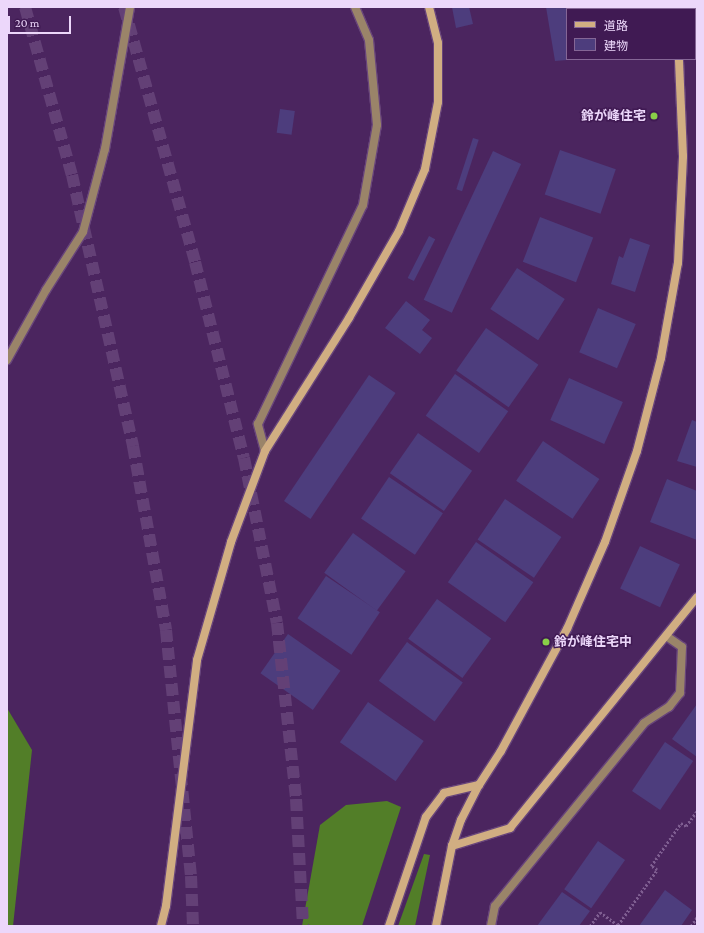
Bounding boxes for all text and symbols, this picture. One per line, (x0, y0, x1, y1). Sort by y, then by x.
scale bar (10, 8, 73, 34)
legend (566, 8, 696, 60)
text: 20 m (15, 16, 39, 30)
text: 道路 (604, 19, 628, 33)
text: 建物 (604, 39, 628, 53)
place label: 鈴が峰住宅 (581, 108, 646, 124)
marker: 鈴が峰住宅 (649, 111, 659, 121)
place label: 鈴が峰住宅中 (554, 634, 632, 650)
marker: 鈴が峰住宅中 (541, 637, 551, 647)

